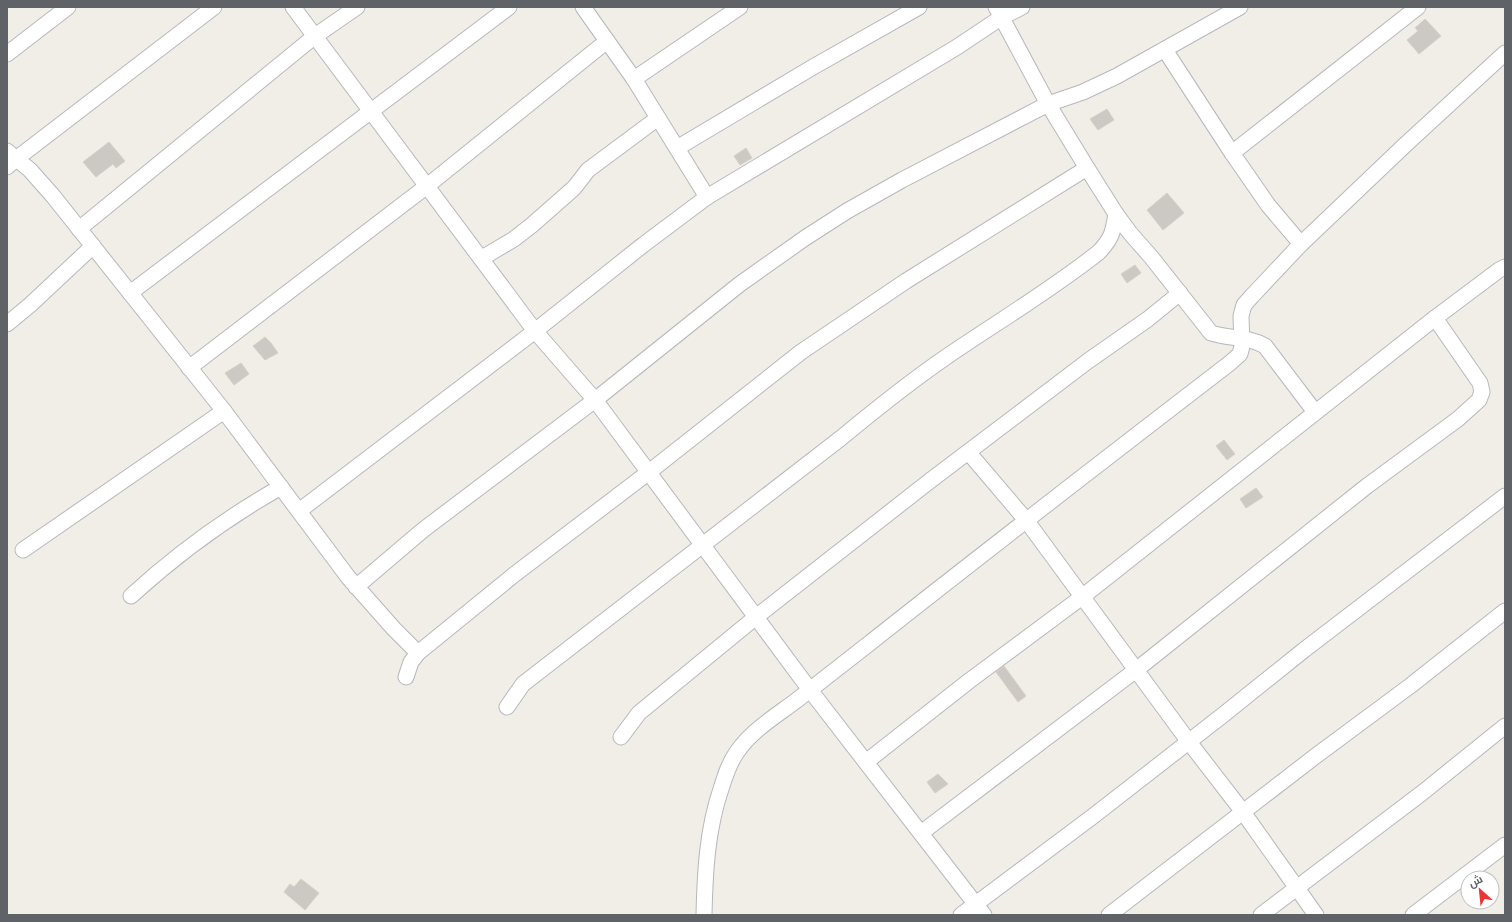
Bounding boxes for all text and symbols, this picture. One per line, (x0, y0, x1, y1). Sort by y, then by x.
north arrow (1460, 870, 1500, 910)
text: ش (1466, 872, 1485, 891)

